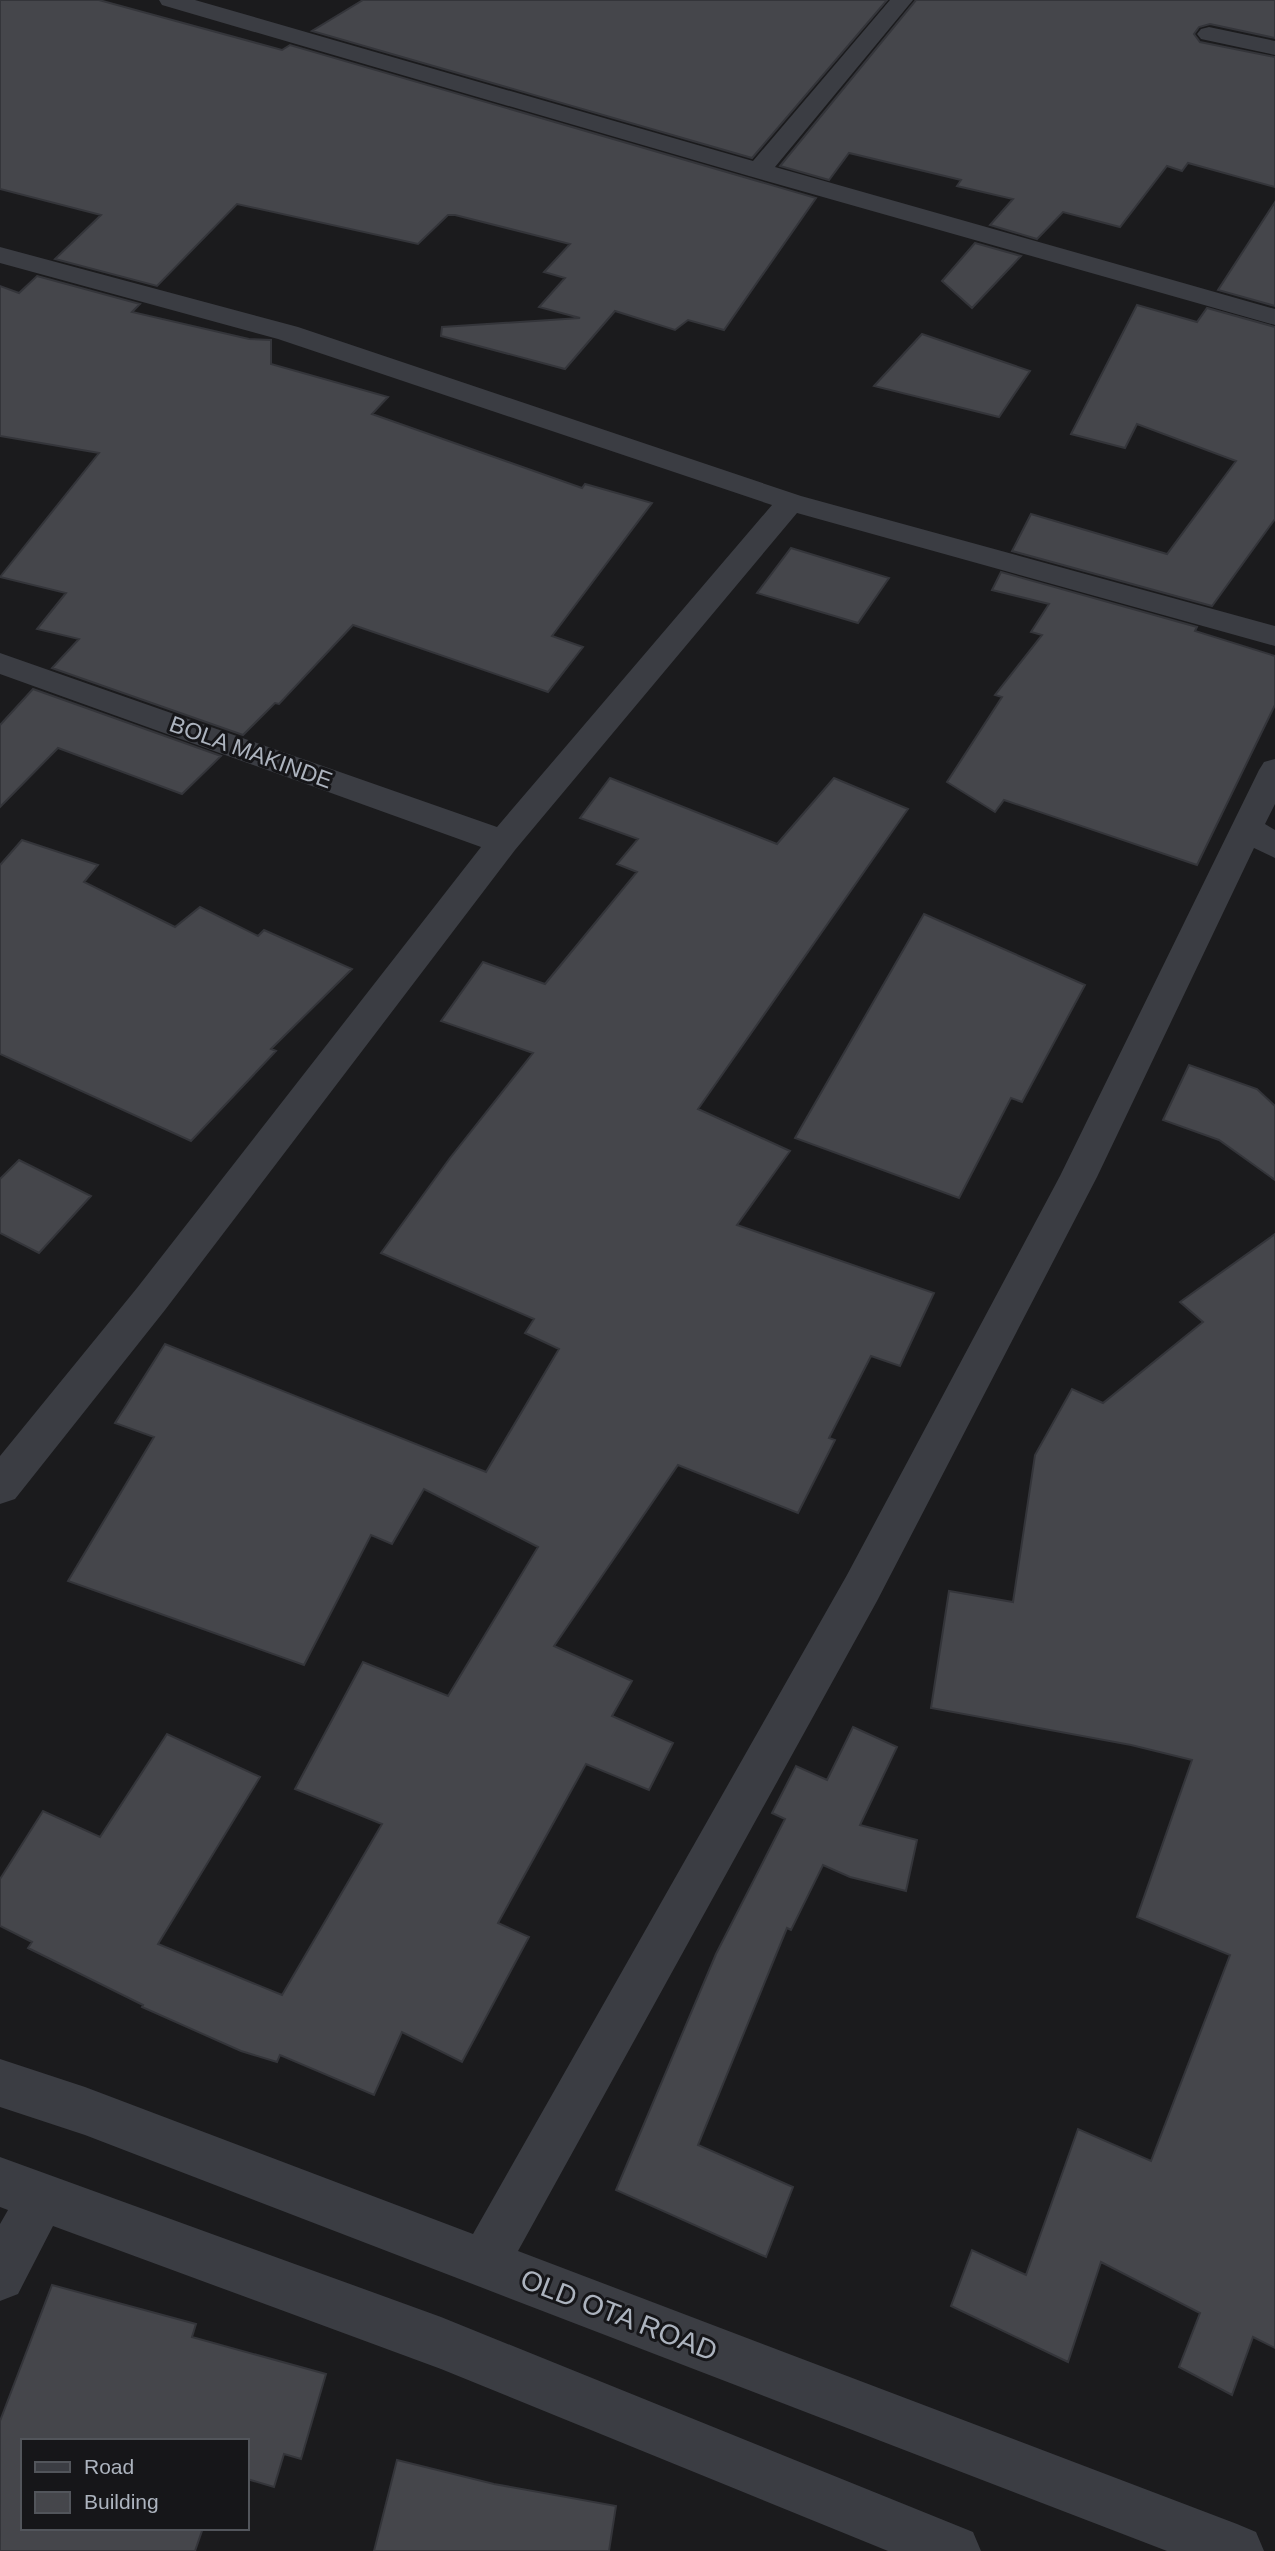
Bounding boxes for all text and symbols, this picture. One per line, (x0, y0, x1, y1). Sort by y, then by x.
street label: BOLA MAKINDE (166, 710, 336, 794)
street label: OLD OTA ROAD (516, 2263, 722, 2367)
legend (21, 2439, 248, 2530)
text: Road (84, 2455, 134, 2478)
text: Building (84, 2490, 159, 2513)

